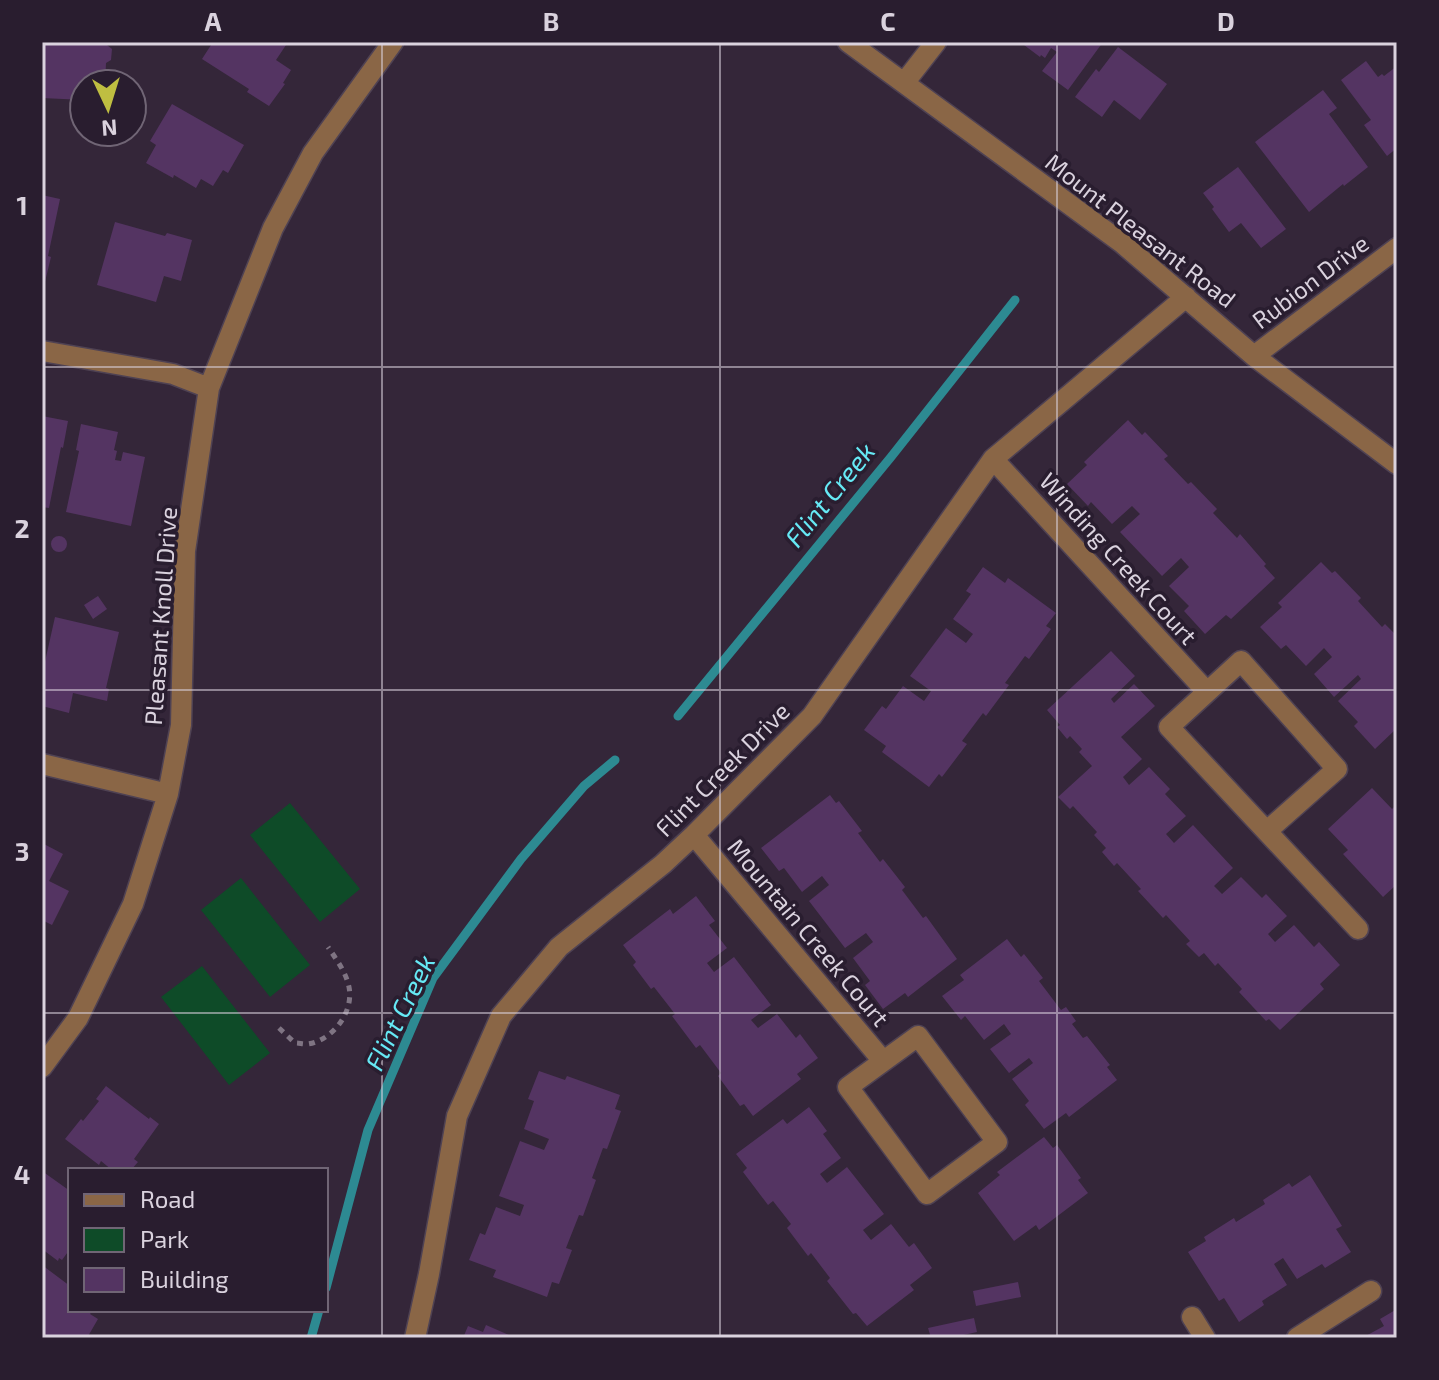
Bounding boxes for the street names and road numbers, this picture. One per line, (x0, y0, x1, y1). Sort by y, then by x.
street label: Mount Pleasant Road (1040, 147, 1242, 313)
street label: Rubion Drive (1246, 228, 1374, 334)
street label: Winding Creek Court (1034, 466, 1204, 650)
street label: Pleasant Knoll Drive (138, 506, 182, 726)
street label: Flint Creek Drive (649, 696, 795, 842)
street label: Mountain Creek Court (722, 832, 896, 1032)

